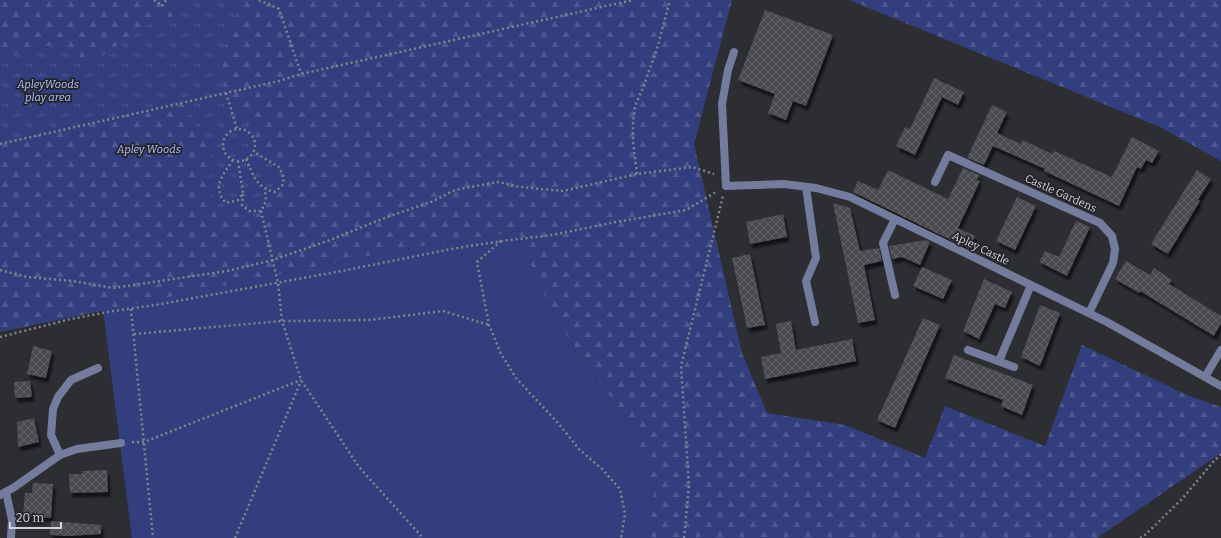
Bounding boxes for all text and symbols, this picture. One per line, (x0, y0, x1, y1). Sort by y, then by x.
park label: ApleyWoods play area (16, 78, 79, 104)
park label: Apley Woods (116, 143, 181, 156)
street label: Castle Gardens (1023, 172, 1099, 215)
street label: Apley Castle (950, 229, 1012, 268)
scale bar (10, 504, 61, 530)
text: 20 m (16, 511, 45, 525)

